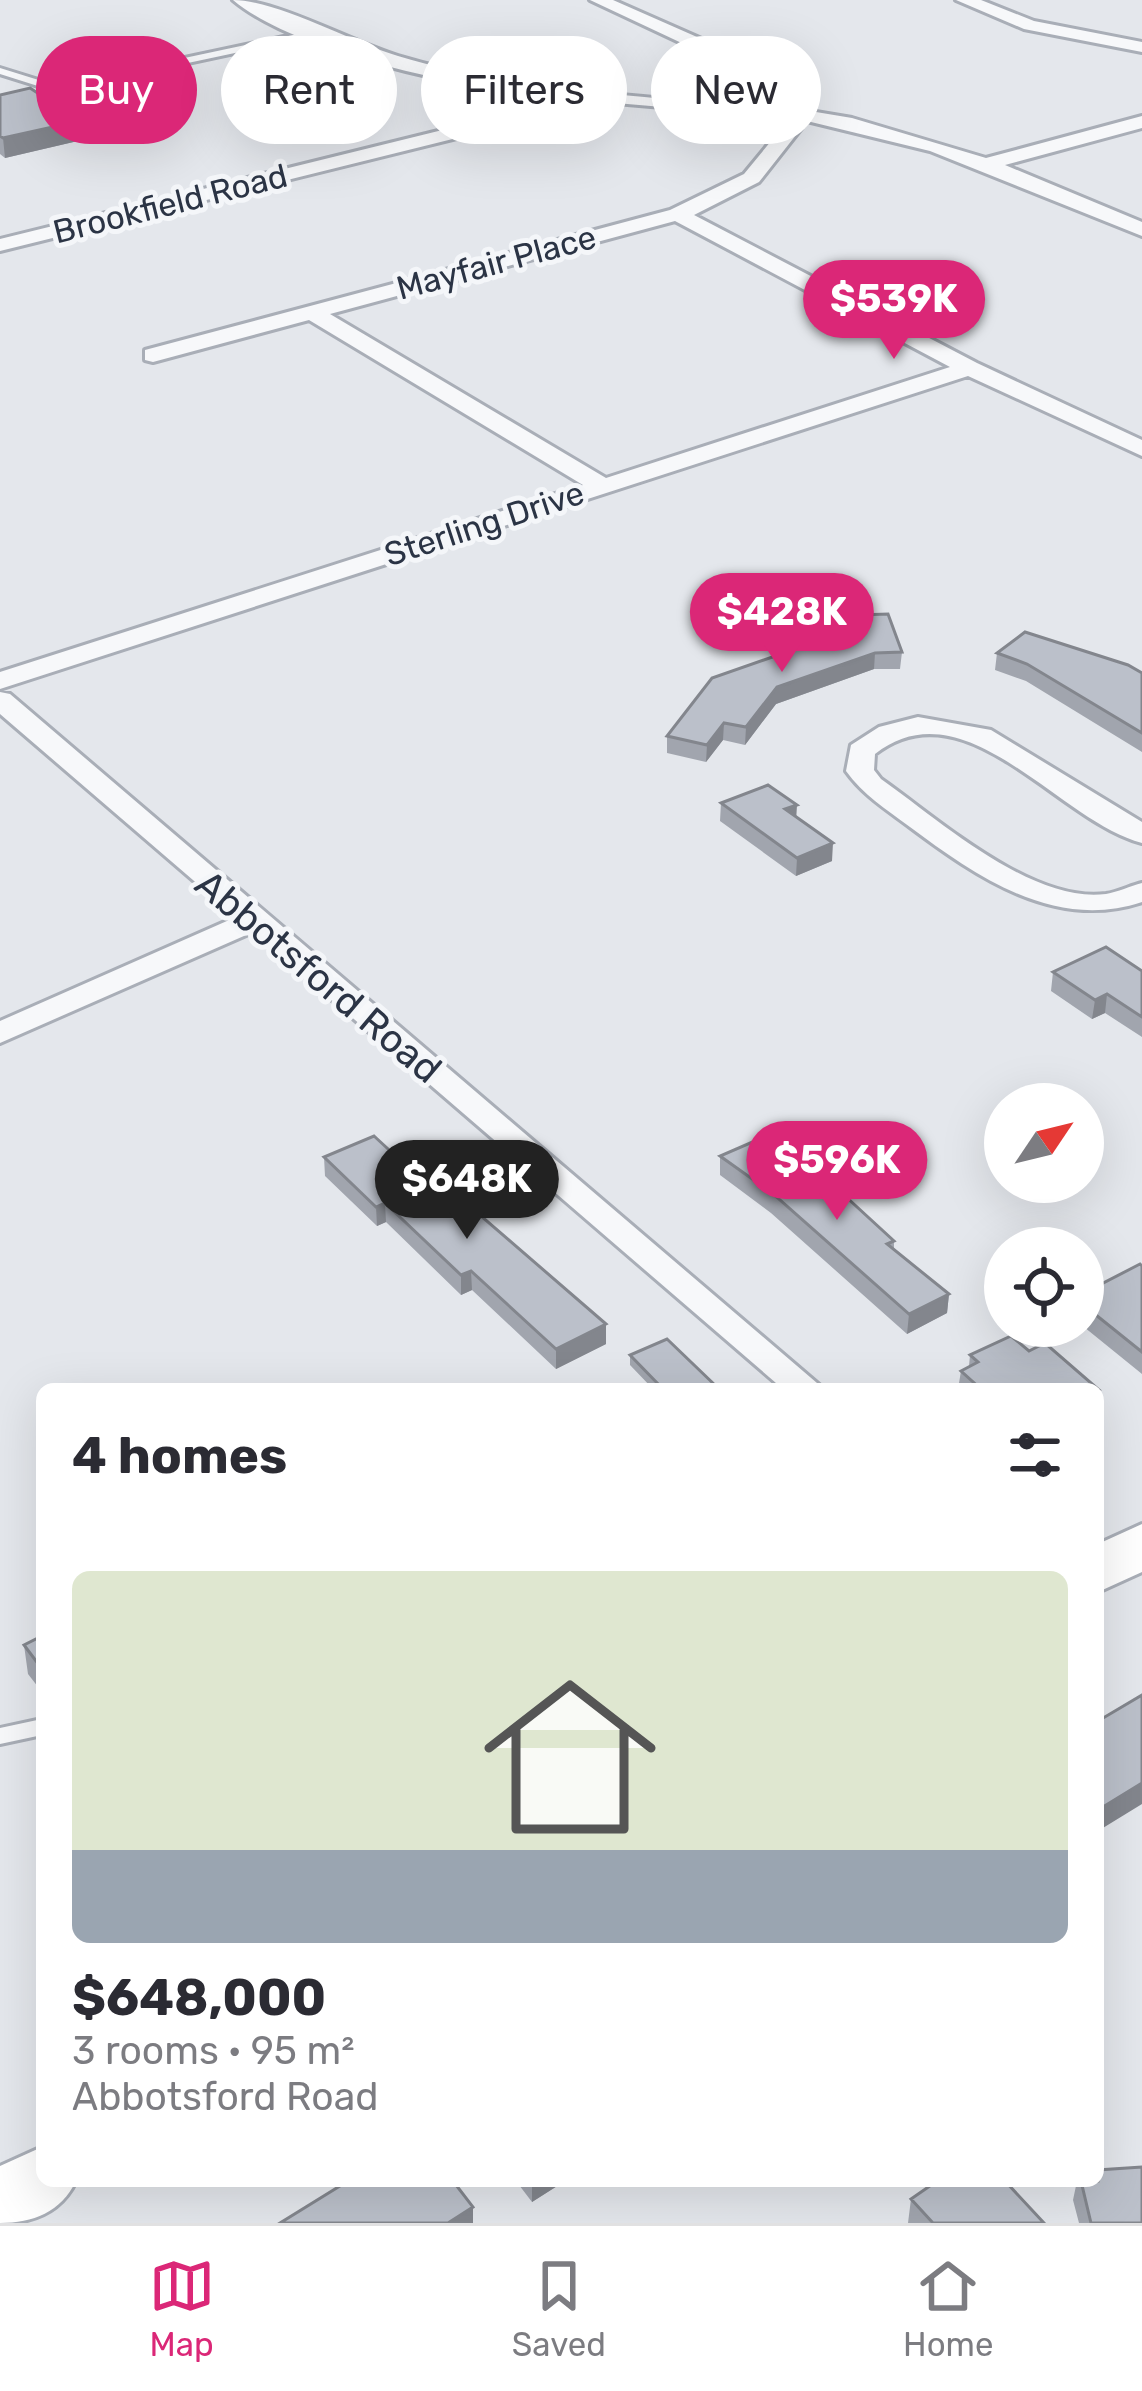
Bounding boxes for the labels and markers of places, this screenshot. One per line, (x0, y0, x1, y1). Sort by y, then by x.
pin: $539K (810, 260, 978, 362)
pin: $428K (698, 573, 866, 675)
pin: $596K (753, 1121, 921, 1223)
pin: $648K (383, 1140, 551, 1242)

